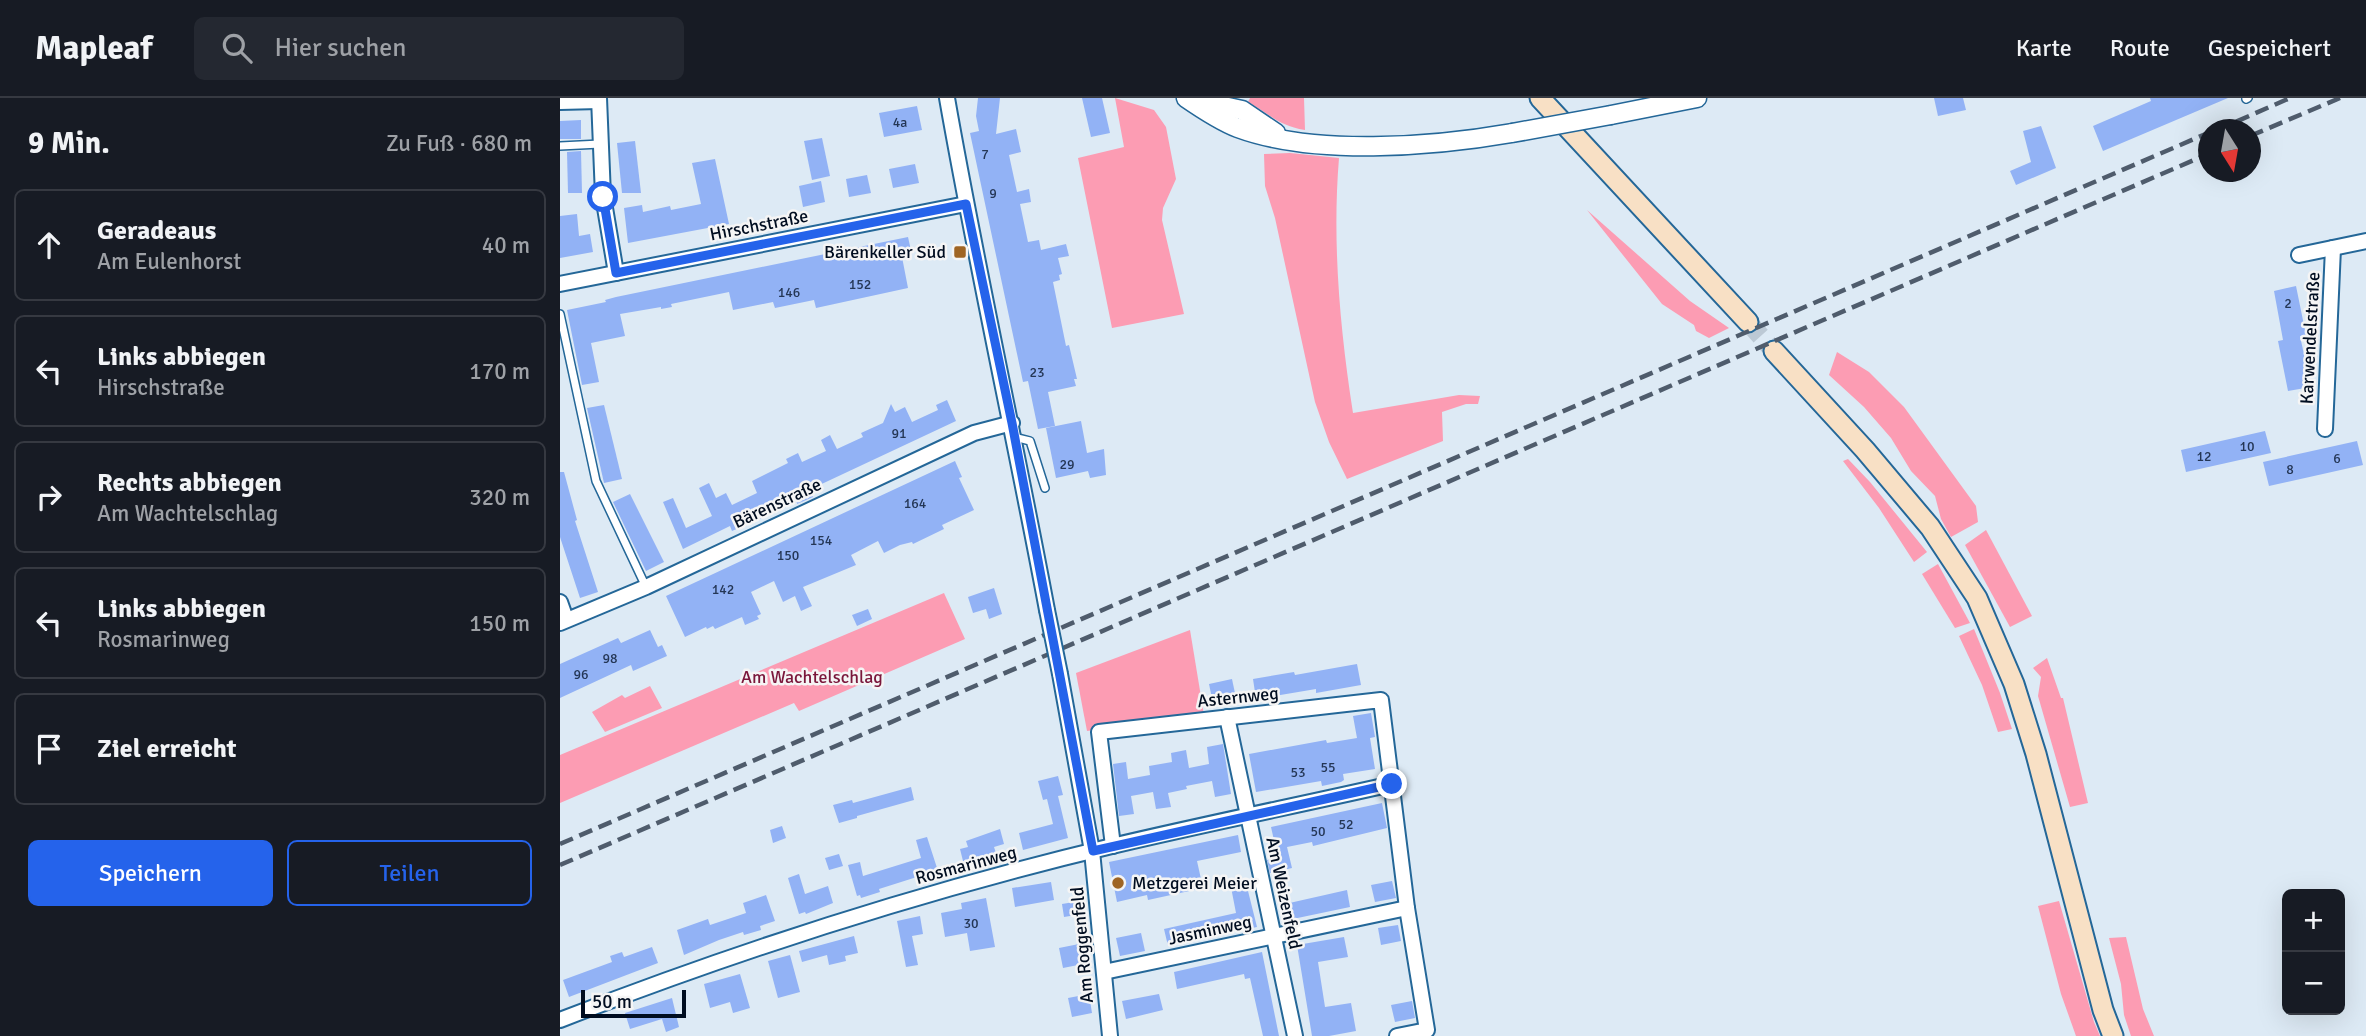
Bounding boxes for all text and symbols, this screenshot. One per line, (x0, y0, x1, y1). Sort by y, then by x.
search box (194, 17, 684, 80)
text: Mapleaf (35, 28, 152, 69)
icon: search (218, 29, 256, 67)
text: Hier suchen (274, 32, 406, 64)
text: Karte (2016, 33, 2072, 63)
text: Route (2110, 33, 2170, 63)
text: Gespeichert (2208, 33, 2331, 63)
house number: 4a (893, 114, 907, 131)
north arrow (2198, 119, 2261, 182)
text: 9 Min. (28, 125, 110, 162)
text: Zu Fuß · 680 m (386, 129, 532, 158)
house number: 7 (981, 146, 989, 163)
route start (587, 181, 618, 212)
house number: 9 (989, 185, 997, 202)
street label: Hirschstraße (708, 205, 810, 245)
text: Geradeaus (97, 215, 216, 247)
icon: ahead (30, 226, 68, 264)
text: 40 m (482, 231, 530, 260)
place label: Bärenkeller Süd (824, 241, 946, 263)
marker: Bärenkeller Süd (952, 244, 968, 260)
text: Am Eulenhorst (97, 247, 241, 276)
street label: Karwendelstraße (2296, 271, 2324, 405)
house number: 152 (849, 276, 871, 293)
house number: 146 (778, 284, 800, 301)
house number: 2 (2284, 295, 2292, 312)
text: Links abbiegen (97, 341, 266, 373)
icon: left (30, 352, 68, 390)
text: 170 m (469, 357, 530, 386)
house number: 23 (1029, 364, 1045, 381)
text: Hirschstraße (97, 373, 225, 402)
house number: 91 (891, 425, 907, 442)
house number: 10 (2239, 438, 2255, 455)
house number: 12 (2196, 448, 2212, 465)
house number: 6 (2333, 450, 2341, 467)
house number: 29 (1059, 456, 1075, 473)
house number: 8 (2286, 461, 2294, 478)
text: Rechts abbiegen (97, 467, 282, 499)
street label: Bärenstraße (729, 473, 825, 533)
icon: right (30, 478, 68, 516)
text: 320 m (469, 483, 530, 512)
house number: 164 (904, 495, 927, 512)
text: Am Wachtelschlag (97, 499, 278, 528)
house number: 154 (810, 532, 833, 549)
house number: 150 (777, 547, 799, 564)
house number: 142 (712, 581, 734, 598)
text: Links abbiegen (97, 593, 266, 625)
icon: left (30, 604, 68, 642)
text: 150 m (469, 609, 530, 638)
text: Rosmarinweg (97, 625, 230, 654)
house number: 98 (602, 650, 618, 667)
house number: 96 (573, 666, 589, 683)
park label: Am Wachtelschlag (741, 666, 883, 688)
street label: Asternweg (1196, 682, 1280, 712)
icon: arrive (30, 730, 68, 768)
text: Ziel erreicht (97, 733, 237, 765)
house number: 55 (1320, 759, 1336, 776)
house number: 53 (1290, 764, 1306, 781)
route end (1376, 768, 1407, 799)
house number: 52 (1338, 816, 1354, 833)
house number: 50 (1310, 823, 1326, 840)
street label: Am Weizenfeld (1261, 835, 1307, 951)
button: Speichern (28, 840, 273, 906)
button: Teilen (287, 840, 532, 906)
street label: Rosmarinweg (913, 841, 1019, 889)
place label: Metzgerei Meier (1132, 872, 1257, 894)
marker: Metzgerei Meier (1110, 875, 1126, 891)
street label: Am Roggenfeld (1066, 886, 1098, 1004)
map controls (2282, 889, 2345, 1015)
button: + (2282, 889, 2345, 952)
street label: Jasminweg (1166, 910, 1254, 950)
house number: 30 (963, 915, 979, 932)
button: − (2282, 952, 2345, 1015)
scale bar (581, 987, 686, 1019)
text: 50 m (592, 990, 632, 1014)

